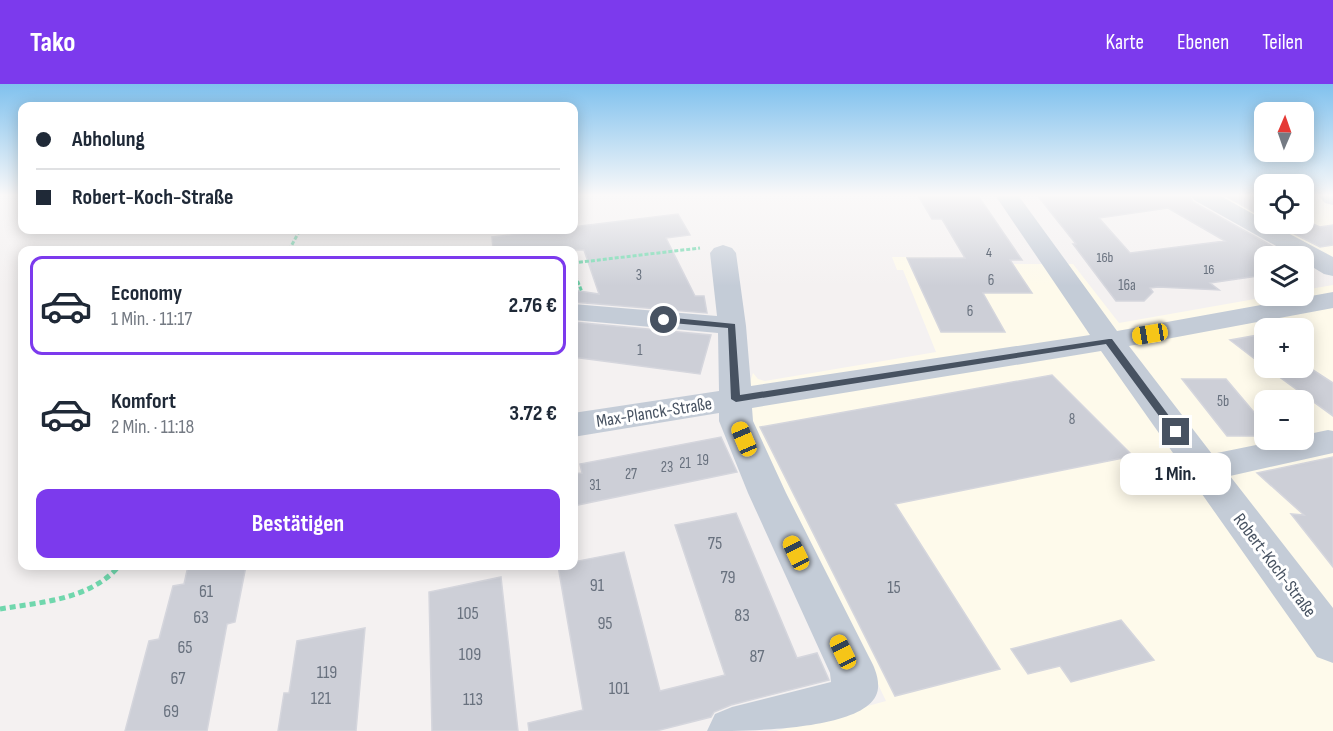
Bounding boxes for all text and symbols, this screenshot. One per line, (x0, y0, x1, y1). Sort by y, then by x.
text: Tako (30, 26, 75, 59)
text: Karte (1106, 30, 1144, 55)
text: Ebenen (1177, 30, 1229, 55)
text: Teilen (1262, 30, 1303, 55)
north arrow (1254, 102, 1314, 162)
map controls (1254, 102, 1314, 450)
text: Abholung (72, 126, 145, 153)
button: locate (1254, 174, 1314, 234)
text: Robert-Koch-Straße (72, 184, 233, 211)
house number: 4 (986, 244, 992, 261)
button: layers (1254, 246, 1314, 306)
house number: 16b (1097, 249, 1114, 266)
house number: 16 (1203, 261, 1215, 278)
house number: 3 (636, 266, 642, 285)
house number: 6 (988, 271, 994, 290)
house number: 16a (1118, 276, 1136, 295)
icon: car (39, 279, 93, 333)
text: Economy (111, 280, 182, 307)
text: 2.76 € (509, 292, 557, 319)
house number: 6 (967, 302, 973, 321)
route start (650, 306, 677, 333)
text: 1 Min. · 11:17 (111, 307, 192, 331)
button: + (1254, 318, 1314, 378)
car (1131, 322, 1169, 346)
house number: 1 (637, 341, 643, 360)
icon: car (39, 387, 93, 441)
text: Komfort (111, 388, 176, 415)
button: − (1254, 390, 1314, 450)
house number: 5b (1217, 392, 1229, 411)
street label: Max-Planck-Straße (595, 393, 713, 432)
text: 3.72 € (509, 400, 557, 427)
house number: 8 (1069, 410, 1075, 429)
text: 2 Min. · 11:18 (111, 415, 194, 439)
route end (1162, 418, 1189, 445)
car (729, 419, 759, 459)
house number: 19 (697, 451, 709, 470)
callout: 1 Min. (1120, 453, 1232, 495)
house number: 21 (679, 454, 691, 473)
house number: 23 (661, 458, 673, 477)
text: 1 Min. (1155, 462, 1196, 486)
house number: 27 (625, 465, 637, 484)
house number: 31 (589, 476, 602, 495)
button: Bestätigen (36, 489, 560, 558)
street label: Robert-Koch-Straße (1229, 509, 1320, 621)
house number: 75 (708, 533, 722, 554)
car (780, 533, 812, 573)
house number: 79 (720, 567, 736, 588)
house number: 91 (590, 575, 605, 596)
house number: 15 (887, 577, 901, 598)
house number: 61 (199, 581, 214, 602)
house number: 105 (457, 603, 479, 624)
house number: 83 (734, 605, 750, 626)
house number: 63 (193, 607, 209, 628)
house number: 95 (597, 613, 613, 634)
car (827, 632, 859, 672)
house number: 65 (177, 637, 193, 658)
house number: 109 (459, 644, 481, 665)
house number: 87 (749, 646, 765, 667)
house number: 119 (317, 662, 337, 683)
house number: 67 (170, 668, 186, 689)
house number: 101 (609, 678, 630, 699)
house number: 121 (311, 688, 332, 709)
house number: 113 (463, 689, 483, 710)
house number: 69 (163, 701, 179, 722)

